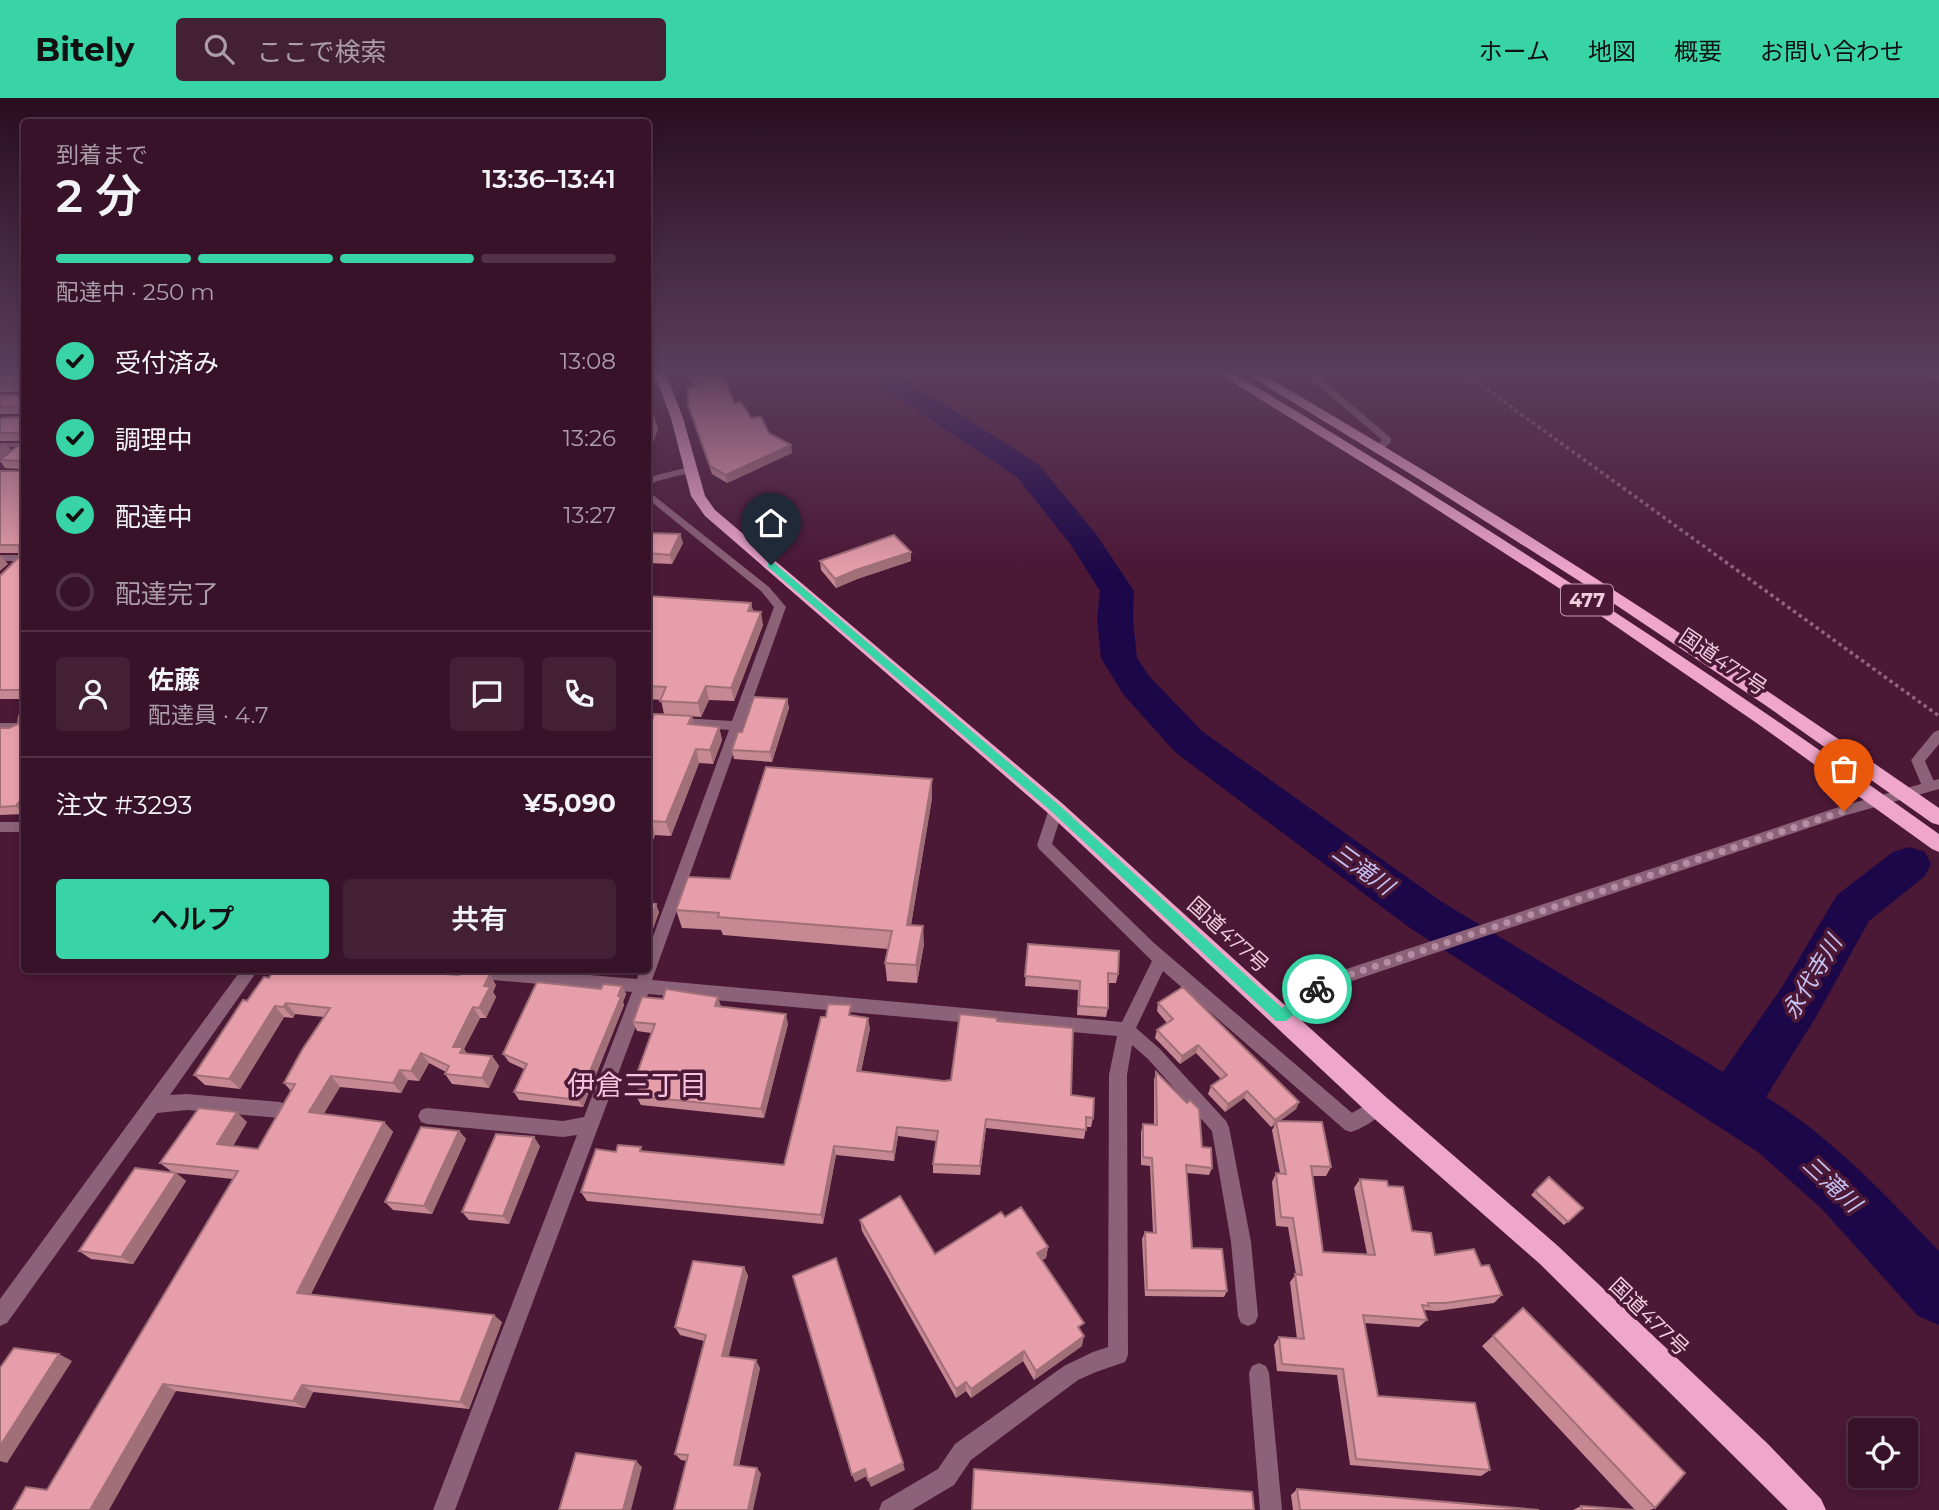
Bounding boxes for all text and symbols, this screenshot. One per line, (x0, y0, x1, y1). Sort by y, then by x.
search box (176, 18, 666, 81)
text: Bitely (35, 29, 134, 69)
icon: search (200, 30, 238, 68)
text: ここで検索 (256, 36, 386, 68)
text: ホーム (1479, 37, 1550, 66)
text: 地図 (1588, 37, 1636, 66)
text: 概要 (1674, 37, 1722, 66)
text: お問い合わせ (1760, 37, 1904, 66)
text: 到着まで (56, 141, 148, 169)
text: 13:36–13:41 (482, 163, 616, 195)
text: 2 分 (56, 167, 141, 224)
text: 配達中 · 250 m (56, 278, 215, 306)
icon: check (56, 342, 94, 380)
text: 受付済み (115, 347, 219, 379)
text: 13:08 (560, 347, 616, 375)
icon: check (56, 419, 94, 457)
text: 調理中 (115, 424, 193, 456)
text: 13:26 (563, 424, 616, 452)
pin (741, 493, 801, 565)
icon: check (56, 496, 94, 534)
text: 配達中 (115, 501, 193, 533)
text: 13:27 (563, 501, 616, 529)
icon: home (752, 504, 790, 542)
text: 配達完了 (115, 578, 219, 610)
road number: 477 (1561, 584, 1613, 615)
street label: 国道477号 (1675, 623, 1772, 700)
button: person (56, 657, 130, 731)
button: chat (450, 657, 524, 731)
button: phone (542, 657, 616, 731)
text: 佐藤 (148, 664, 200, 696)
text: 配達員 · 4.7 (148, 701, 269, 729)
pin (1814, 739, 1874, 811)
icon: bag (1825, 750, 1863, 788)
text: ¥5,090 (523, 787, 616, 819)
text: 注文 #3293 (56, 789, 192, 821)
water label: 三滝川 (1327, 837, 1402, 902)
button: ヘルプ (56, 879, 329, 959)
button: 共有 (343, 879, 616, 959)
street label: 国道477号 (1183, 892, 1274, 978)
water label: 永代寺川 (1776, 928, 1849, 1024)
courier (1282, 954, 1352, 1024)
icon: bike (1298, 970, 1336, 1008)
district label: 伊倉三丁目 (567, 1068, 707, 1102)
water label: 三滝川 (1797, 1150, 1869, 1220)
street label: 国道477号 (1604, 1273, 1694, 1361)
map controls (1848, 1418, 1918, 1488)
button: locate (1848, 1418, 1918, 1488)

